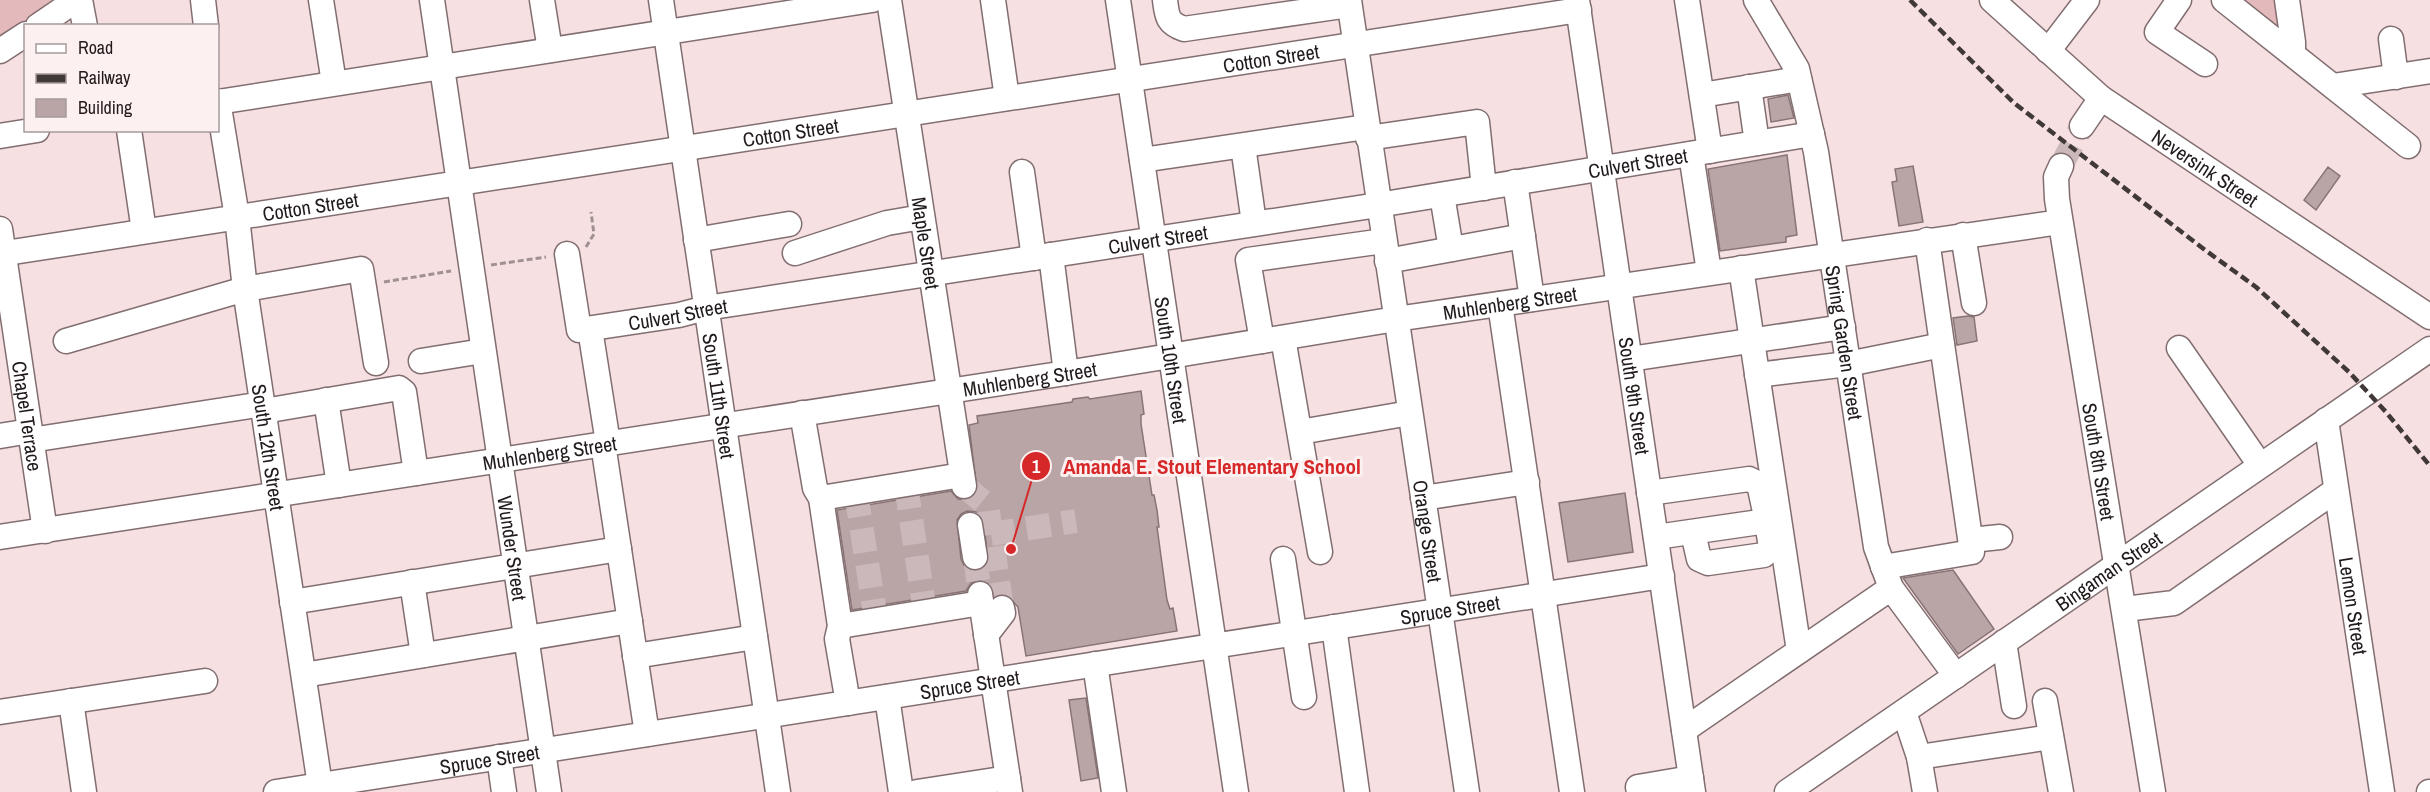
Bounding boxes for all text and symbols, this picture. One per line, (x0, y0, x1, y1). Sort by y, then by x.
legend (24, 24, 219, 132)
text: Road (78, 35, 113, 60)
street label: Cotton Street (1221, 37, 1321, 78)
text: Railway (78, 65, 131, 90)
text: Building (78, 95, 133, 120)
street label: Cotton Street (741, 111, 841, 153)
street label: Neversink Street (2147, 122, 2264, 213)
street label: Culvert Street (1586, 141, 1690, 184)
street label: Cotton Street (260, 185, 361, 227)
street label: Maple Street (906, 195, 947, 292)
street label: Culvert Street (1106, 218, 1210, 260)
street label: Spring Garden Street (1820, 263, 1870, 422)
street label: Muhlenberg Street (1441, 279, 1579, 325)
street label: Culvert Street (626, 291, 729, 336)
street label: South 10th Street (1149, 295, 1194, 426)
street label: South 11th Street (697, 331, 742, 461)
street label: South 9th Street (1613, 335, 1657, 457)
street label: Muhlenberg Street (961, 355, 1099, 402)
street label: Chapel Terrace (6, 359, 49, 473)
street label: South 12th Street (246, 382, 292, 513)
street label: South 8th Street (2077, 401, 2122, 523)
street label: Muhlenberg Street (481, 429, 619, 476)
callout: Amanda E. Stout Elementary School (1021, 447, 1373, 486)
text: Amanda E. Stout Elementary School (1063, 452, 1361, 481)
text: 1 (1032, 454, 1041, 479)
street label: Orange Street (1407, 478, 1449, 585)
street label: Wunder Street (492, 494, 534, 603)
street label: Bingaman Street (2050, 524, 2167, 617)
street label: Lemon Street (2333, 555, 2375, 657)
street label: Spruce Street (1398, 588, 1502, 630)
street label: Spruce Street (918, 663, 1022, 705)
street label: Spruce Street (438, 738, 542, 780)

